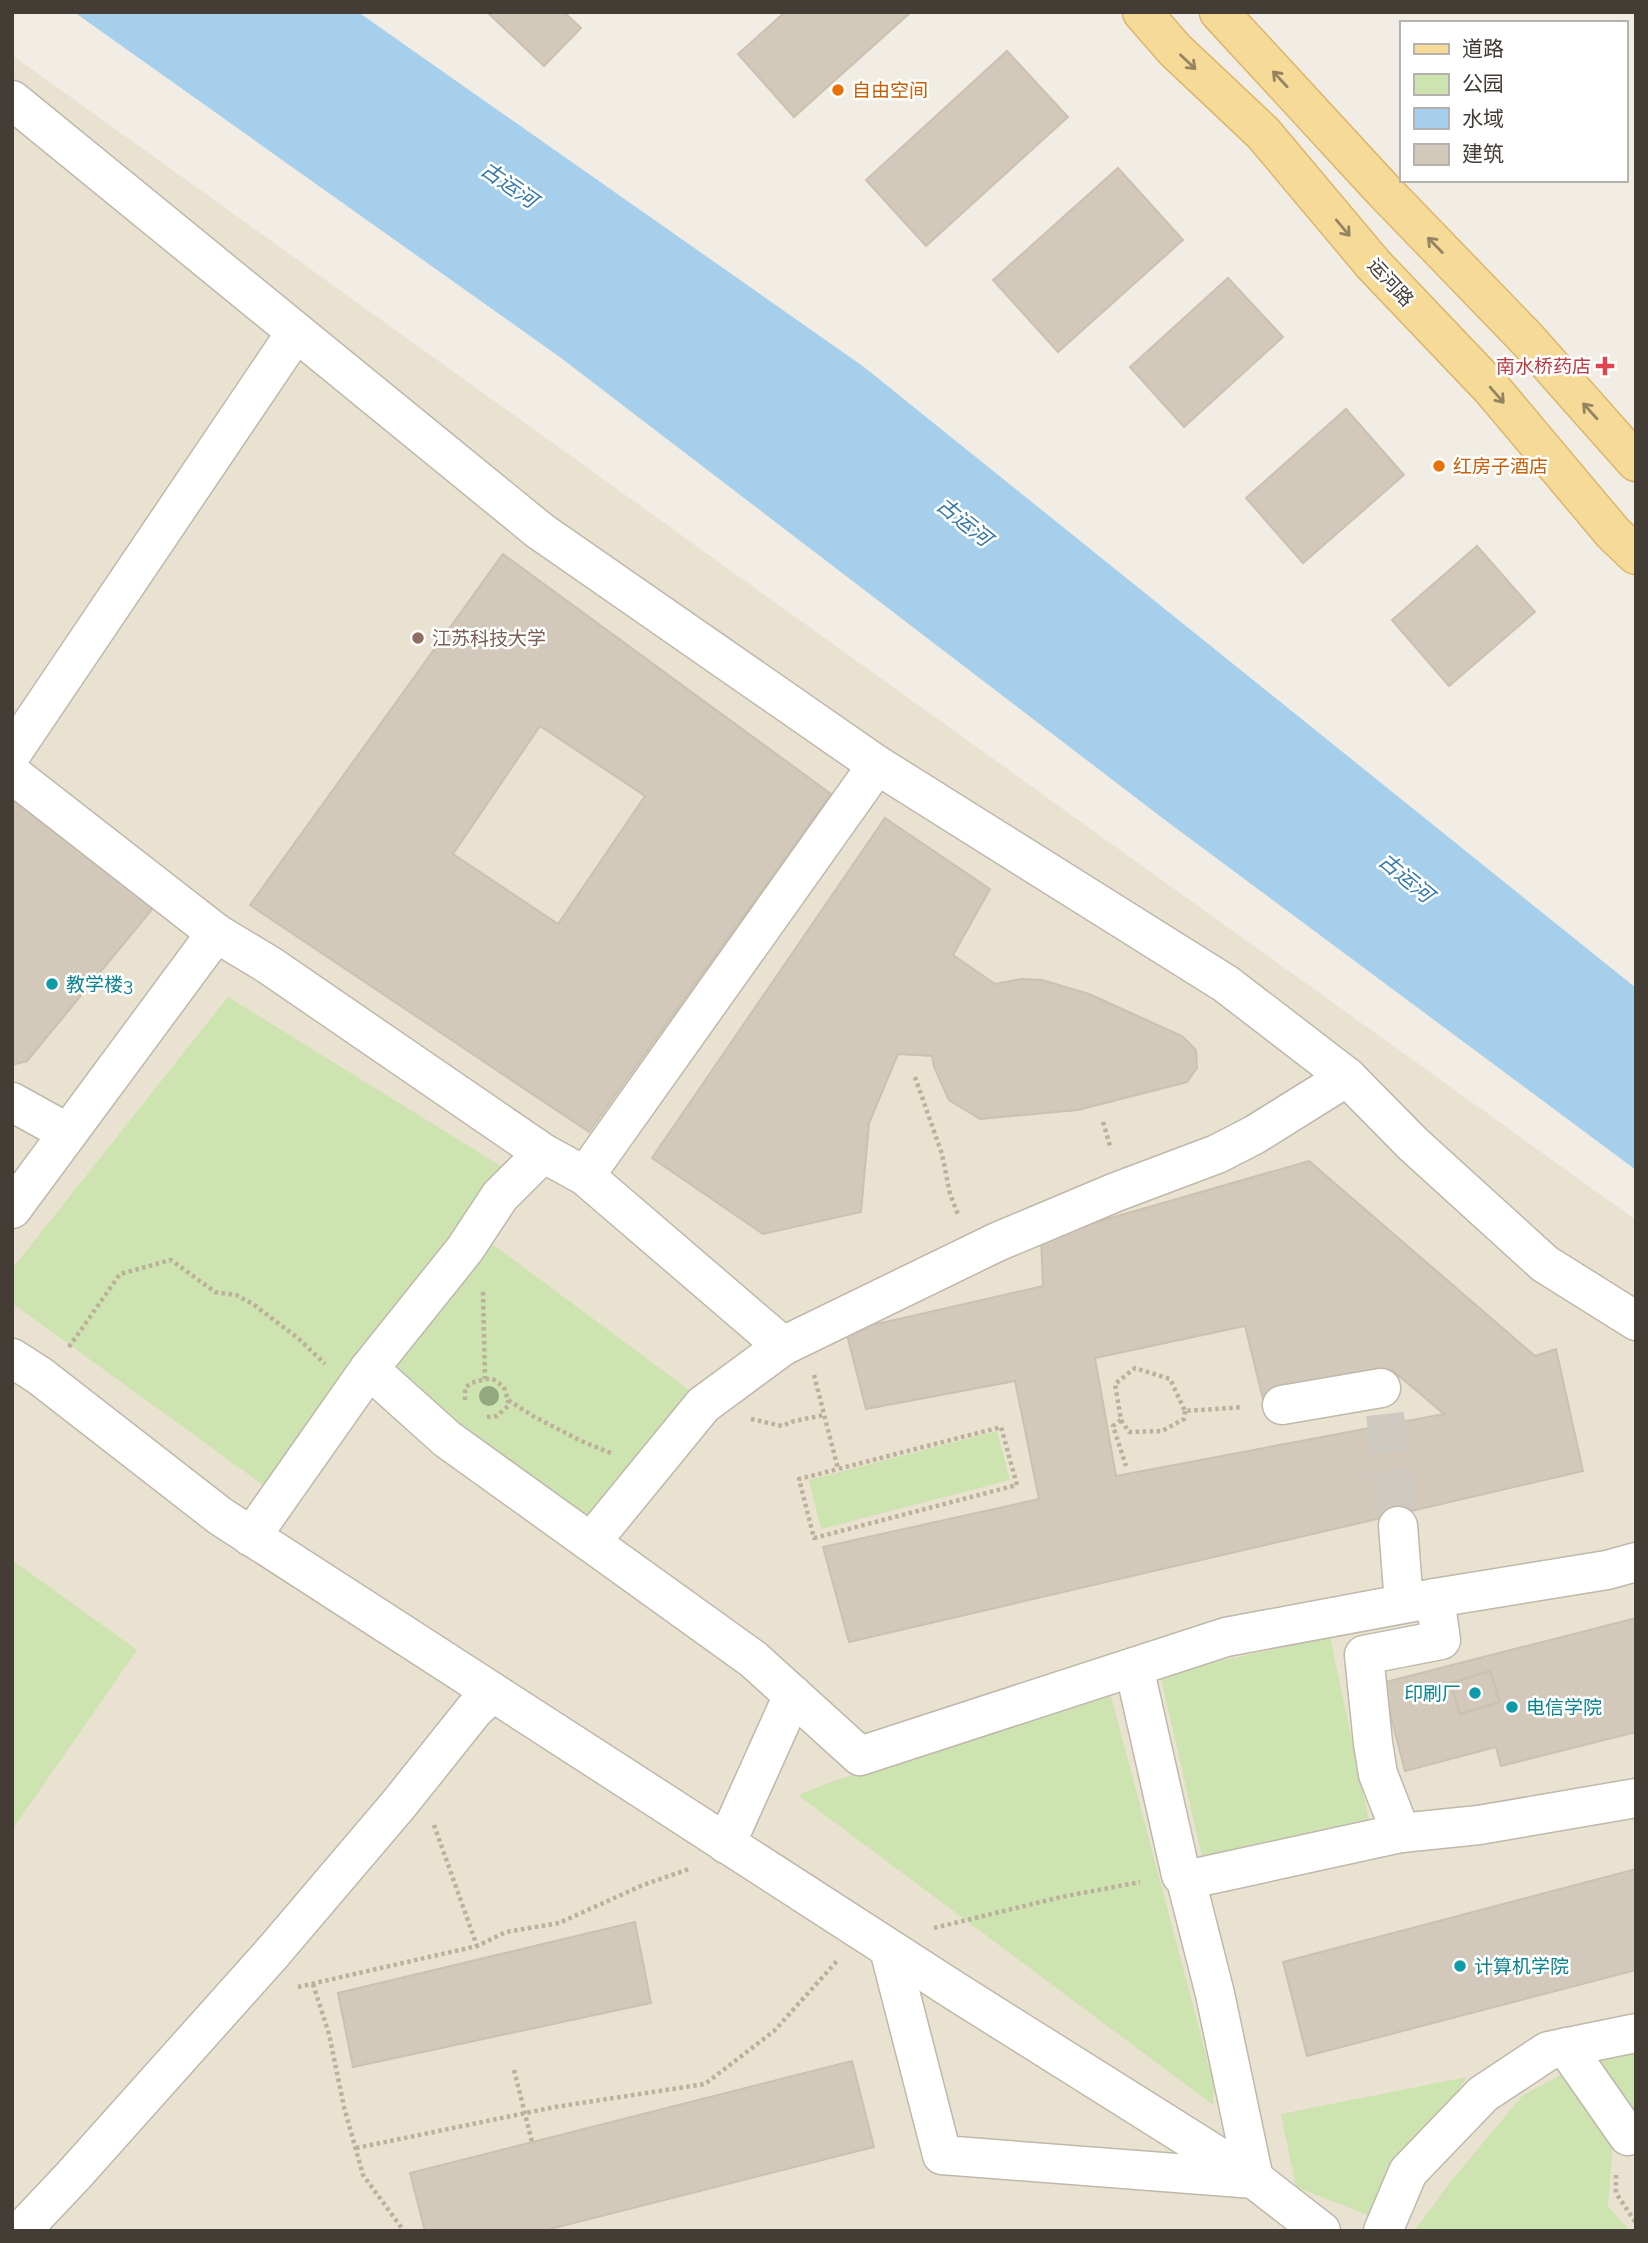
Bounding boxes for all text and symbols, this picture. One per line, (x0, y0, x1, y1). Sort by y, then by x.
legend (1400, 21, 1627, 182)
text: 道路 (1462, 36, 1504, 61)
one-way arrow (1179, 54, 1196, 71)
one-way arrow (1272, 70, 1288, 88)
text: 公园 (1462, 71, 1504, 96)
place label: 自由空间 (852, 79, 928, 101)
marker: 自由空间 (830, 82, 846, 98)
text: 水域 (1462, 106, 1504, 131)
text: 建筑 (1462, 141, 1504, 166)
water label: 古运河 (476, 156, 546, 215)
one-way arrow (1335, 219, 1351, 237)
one-way arrow (1427, 237, 1444, 254)
street label: 运河路 (1364, 254, 1418, 310)
place label: 南水桥药店 (1496, 355, 1591, 377)
marker: 南水桥药店 (1597, 358, 1613, 374)
one-way arrow (1489, 386, 1505, 404)
one-way arrow (1583, 403, 1599, 421)
place label: 红房子酒店 (1453, 455, 1548, 477)
marker: 红房子酒店 (1431, 458, 1447, 474)
water label: 古运河 (932, 492, 1000, 554)
place label: 江苏科技大学 (432, 627, 546, 649)
marker: 江苏科技大学 (410, 630, 426, 646)
water label: 古运河 (1374, 848, 1442, 910)
place label: 教学楼3 (66, 973, 133, 995)
marker: 教学楼3 (44, 976, 60, 992)
place label: 印刷厂 (1404, 1682, 1461, 1704)
marker: 印刷厂 (1467, 1685, 1483, 1701)
place label: 电信学院 (1526, 1696, 1602, 1718)
marker: 电信学院 (1504, 1699, 1520, 1715)
place label: 计算机学院 (1474, 1955, 1569, 1977)
marker: 计算机学院 (1452, 1958, 1468, 1974)

